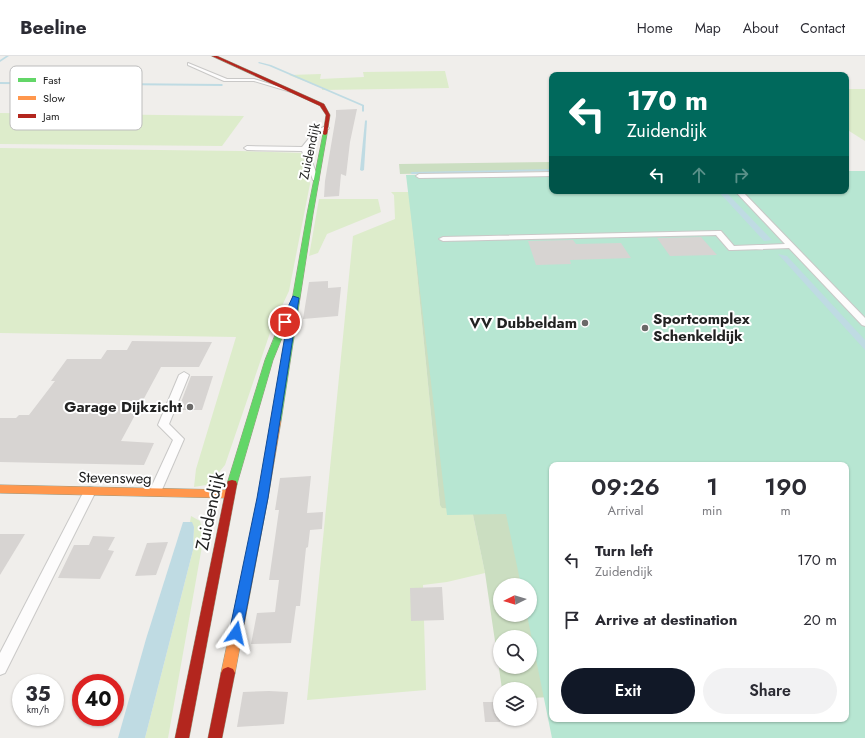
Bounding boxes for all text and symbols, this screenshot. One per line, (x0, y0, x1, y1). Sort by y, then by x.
text: Beeline (20, 14, 87, 41)
text: Home (637, 18, 673, 38)
text: Map (695, 18, 721, 38)
text: About (743, 18, 778, 38)
text: Contact (800, 18, 845, 38)
legend (10, 66, 142, 130)
text: Fast (43, 72, 61, 88)
text: 170 m (627, 80, 708, 121)
icon: left (561, 88, 613, 140)
text: Slow (43, 90, 65, 106)
text: Jam (41, 108, 60, 124)
text: Zuidendijk (627, 118, 707, 144)
street label: Zuidendijk (294, 121, 325, 181)
icon: left (646, 164, 668, 186)
icon: ahead (688, 164, 710, 186)
icon: right (730, 164, 752, 186)
pin (268, 305, 302, 339)
place label: Sportcomplex Schenkeldijk (653, 308, 750, 347)
icon: arrive (274, 311, 296, 333)
place label: VV Dubbeldam (469, 312, 577, 334)
marker: VV Dubbeldam (580, 318, 590, 328)
marker: Sportcomplex Schenkeldijk (640, 323, 650, 333)
place label: Garage Dijkzicht (64, 396, 182, 418)
marker: Garage Dijkzicht (185, 402, 195, 412)
street label: Stevensweg (78, 466, 152, 490)
street label: Zuidendijk (189, 469, 231, 553)
text: 09:26 (591, 469, 660, 504)
text: 1 (706, 469, 718, 504)
text: 190 (764, 469, 807, 504)
text: Arrival (608, 501, 643, 520)
text: min (702, 501, 722, 520)
text: m (781, 501, 791, 520)
text: Turn left (595, 540, 653, 562)
icon: left (561, 549, 583, 571)
text: 170 m (797, 549, 837, 571)
text: Zuidendijk (595, 562, 653, 581)
north arrow (493, 578, 537, 622)
map controls (493, 578, 537, 726)
icon: arrive (561, 609, 583, 631)
text: Arrive at destination (595, 609, 737, 631)
text: 20 m (803, 609, 837, 631)
position arrow (215, 612, 257, 654)
button: search (493, 630, 537, 674)
button: Exit (561, 668, 695, 714)
button: Share (703, 668, 837, 714)
speed limit sign: 40 (72, 674, 124, 726)
text: 35 (25, 680, 51, 709)
button: layers (493, 682, 537, 726)
text: km/h (27, 702, 49, 717)

